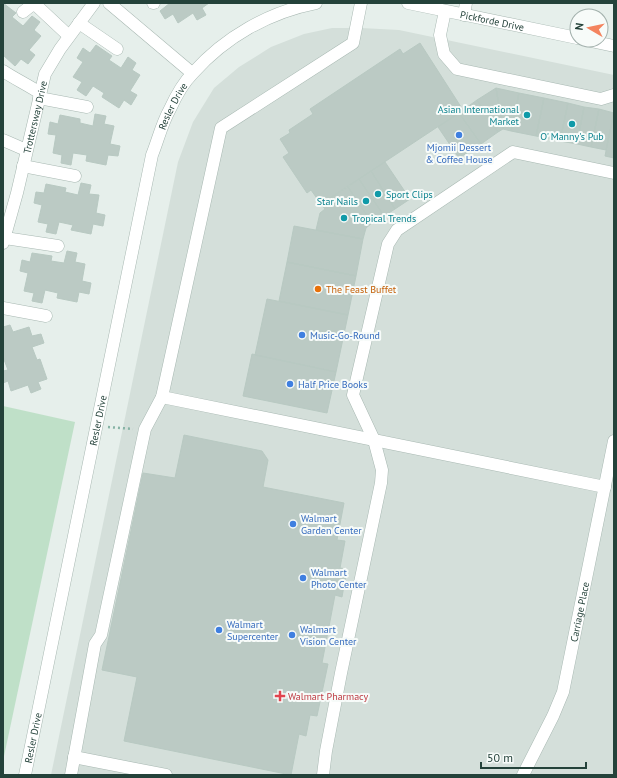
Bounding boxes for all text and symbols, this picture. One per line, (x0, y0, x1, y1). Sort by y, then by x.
street label: Pickforde Drive (459, 8, 525, 34)
north arrow (569, 8, 609, 48)
text: N (572, 22, 587, 31)
street label: Trottersway Drive (21, 79, 50, 155)
street label: Resler Drive (156, 80, 190, 132)
place label: Asian International Market (438, 103, 520, 128)
marker: Asian International Market (522, 110, 532, 120)
marker: O' Manny's Pub (567, 119, 577, 129)
marker: Mjomii Dessert & Coffee House (454, 130, 464, 140)
place label: O' Manny's Pub (540, 130, 604, 143)
place label: Mjomii Dessert & Coffee House (425, 141, 493, 166)
place label: Sport Clips (386, 188, 433, 201)
marker: Sport Clips (373, 189, 383, 199)
place label: Star Nails (317, 195, 358, 208)
marker: Star Nails (361, 196, 371, 206)
place label: Tropical Trends (352, 212, 416, 225)
marker: Tropical Trends (339, 213, 349, 223)
place label: The Feast Buffet (326, 283, 397, 296)
marker: The Feast Buffet (313, 284, 323, 294)
place label: Music-Go-Round (310, 329, 380, 342)
marker: Music-Go-Round (297, 330, 307, 340)
place label: Half Price Books (298, 378, 367, 391)
marker: Half Price Books (285, 379, 295, 389)
street label: Resler Drive (87, 394, 110, 447)
place label: Walmart Garden Center (301, 512, 362, 537)
marker: Walmart Garden Center (288, 519, 298, 529)
place label: Walmart Photo Center (311, 566, 367, 591)
marker: Walmart Photo Center (298, 573, 308, 583)
street label: Carriage Place (567, 581, 592, 643)
place label: Walmart Supercenter (227, 618, 279, 643)
place label: Walmart Vision Center (299, 623, 357, 648)
marker: Walmart Supercenter (214, 625, 224, 635)
marker: Walmart Vision Center (287, 630, 297, 640)
place label: Walmart Pharmacy (288, 690, 368, 703)
marker: Walmart Pharmacy (275, 691, 285, 701)
street label: Resler Drive (22, 711, 45, 764)
scale bar (481, 744, 586, 770)
text: 50 m (487, 750, 513, 765)

